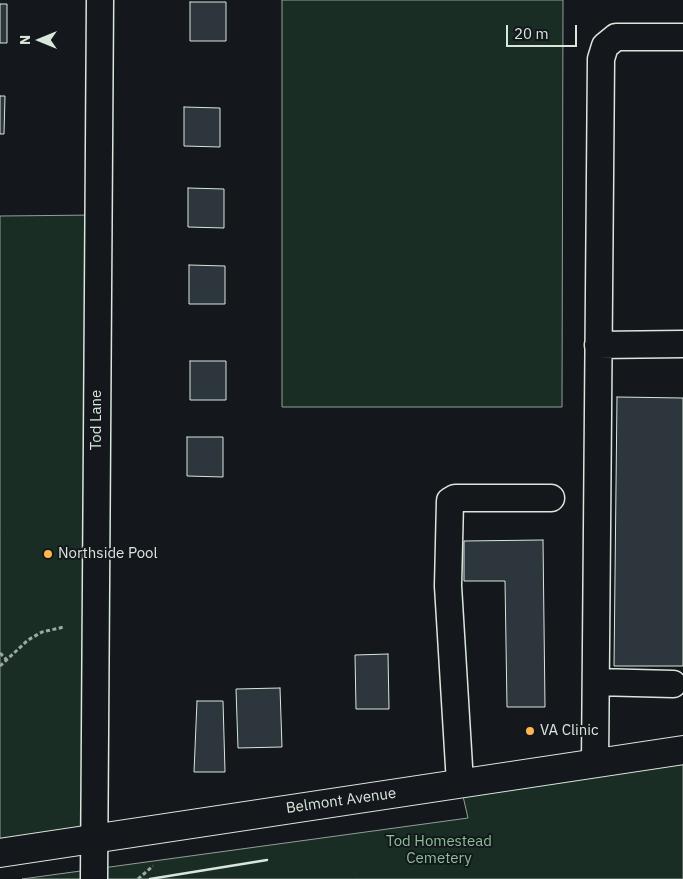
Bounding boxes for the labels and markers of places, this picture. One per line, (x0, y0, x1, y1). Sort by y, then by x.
place label: Northside Pool (58, 545, 158, 563)
marker: Northside Pool (42, 548, 54, 560)
place label: VA Clinic (540, 722, 599, 740)
marker: VA Clinic (524, 725, 536, 737)

